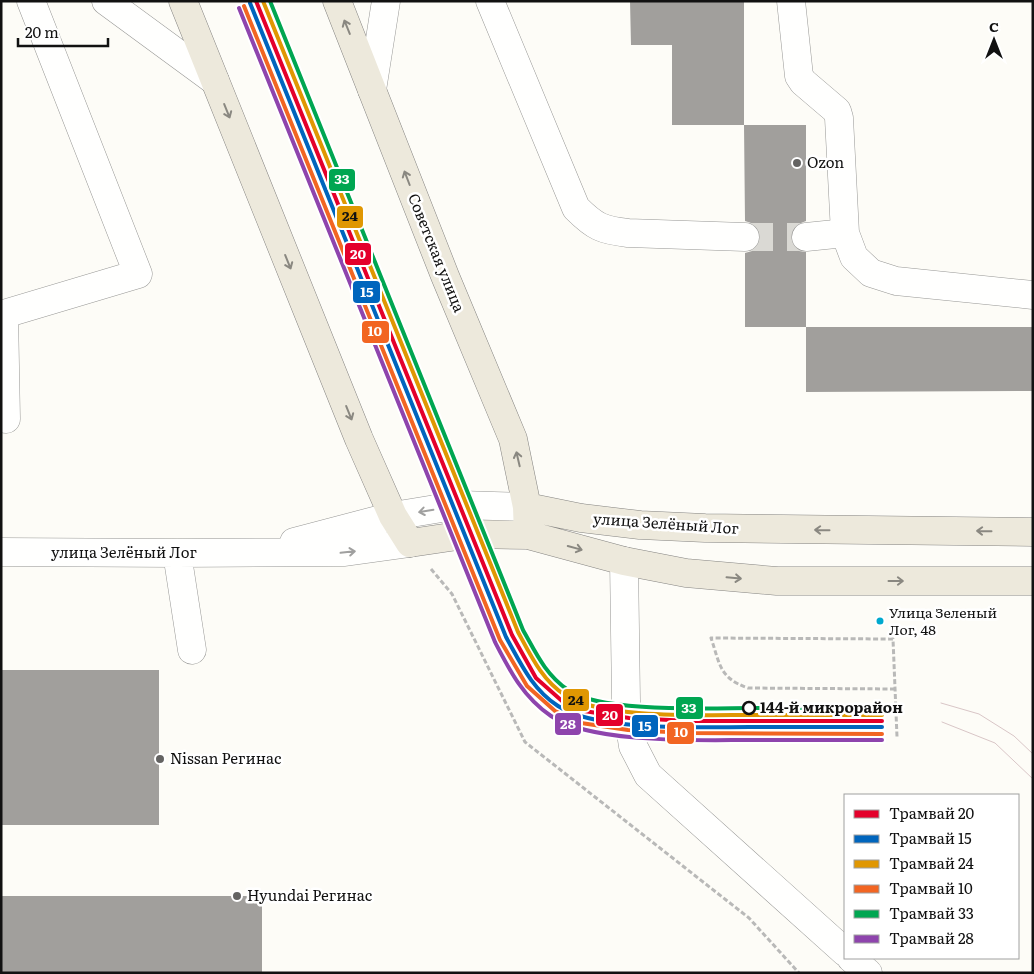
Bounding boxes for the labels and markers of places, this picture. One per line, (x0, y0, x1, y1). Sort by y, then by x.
place label: Ozon (807, 150, 844, 173)
marker: Ozon (791, 157, 803, 169)
place label: Улица Зеленый Лог, 48 (889, 602, 997, 639)
marker: Улица Зеленый Лог, 48 (875, 616, 885, 626)
place label: 144-й микрорайон (760, 695, 903, 718)
marker: 144-й микрорайон (742, 701, 756, 715)
place label: Nissan Регинас (170, 746, 282, 769)
marker: Nissan Регинас (154, 753, 166, 765)
place label: Hyundai Регинас (247, 883, 373, 906)
marker: Hyundai Регинас (231, 890, 243, 902)

